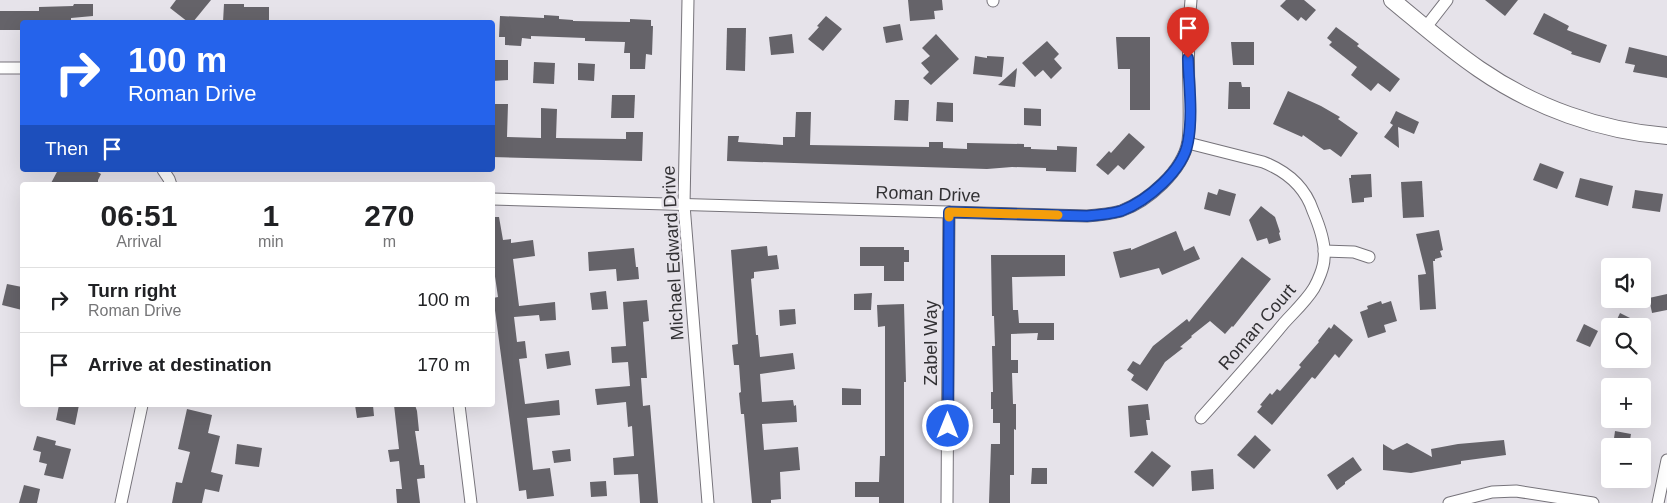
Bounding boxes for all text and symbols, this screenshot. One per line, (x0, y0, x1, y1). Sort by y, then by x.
pin (1167, 7, 1209, 58)
icon: arrive (1174, 14, 1202, 42)
icon: right (45, 40, 110, 105)
text: 100 m (128, 40, 227, 79)
text: Roman Drive (128, 81, 256, 106)
icon: arrive (98, 135, 126, 163)
text: Then (45, 138, 88, 159)
street label: Michael Edward Drive (658, 165, 688, 341)
street label: Roman Drive (875, 182, 981, 206)
text: 06:51 (101, 199, 177, 232)
text: 1 (262, 199, 279, 232)
text: 270 (364, 199, 414, 232)
text: Arrival (116, 233, 162, 250)
text: min (258, 233, 284, 250)
text: m (383, 233, 396, 250)
map controls (1601, 258, 1651, 488)
button: sound (1601, 258, 1651, 308)
text: Turn right (88, 280, 176, 301)
street label: Roman Court (1214, 280, 1300, 374)
icon: right (45, 286, 73, 314)
text: 100 m (417, 289, 470, 310)
street label: Zabel Way (921, 300, 941, 386)
text: Roman Drive (88, 302, 181, 319)
button: search (1601, 318, 1651, 368)
icon: arrive (45, 351, 73, 379)
text: Arrive at destination (88, 354, 272, 375)
text: 170 m (417, 354, 470, 375)
button: + (1601, 378, 1651, 428)
position arrow (921, 399, 973, 451)
button: − (1601, 438, 1651, 488)

